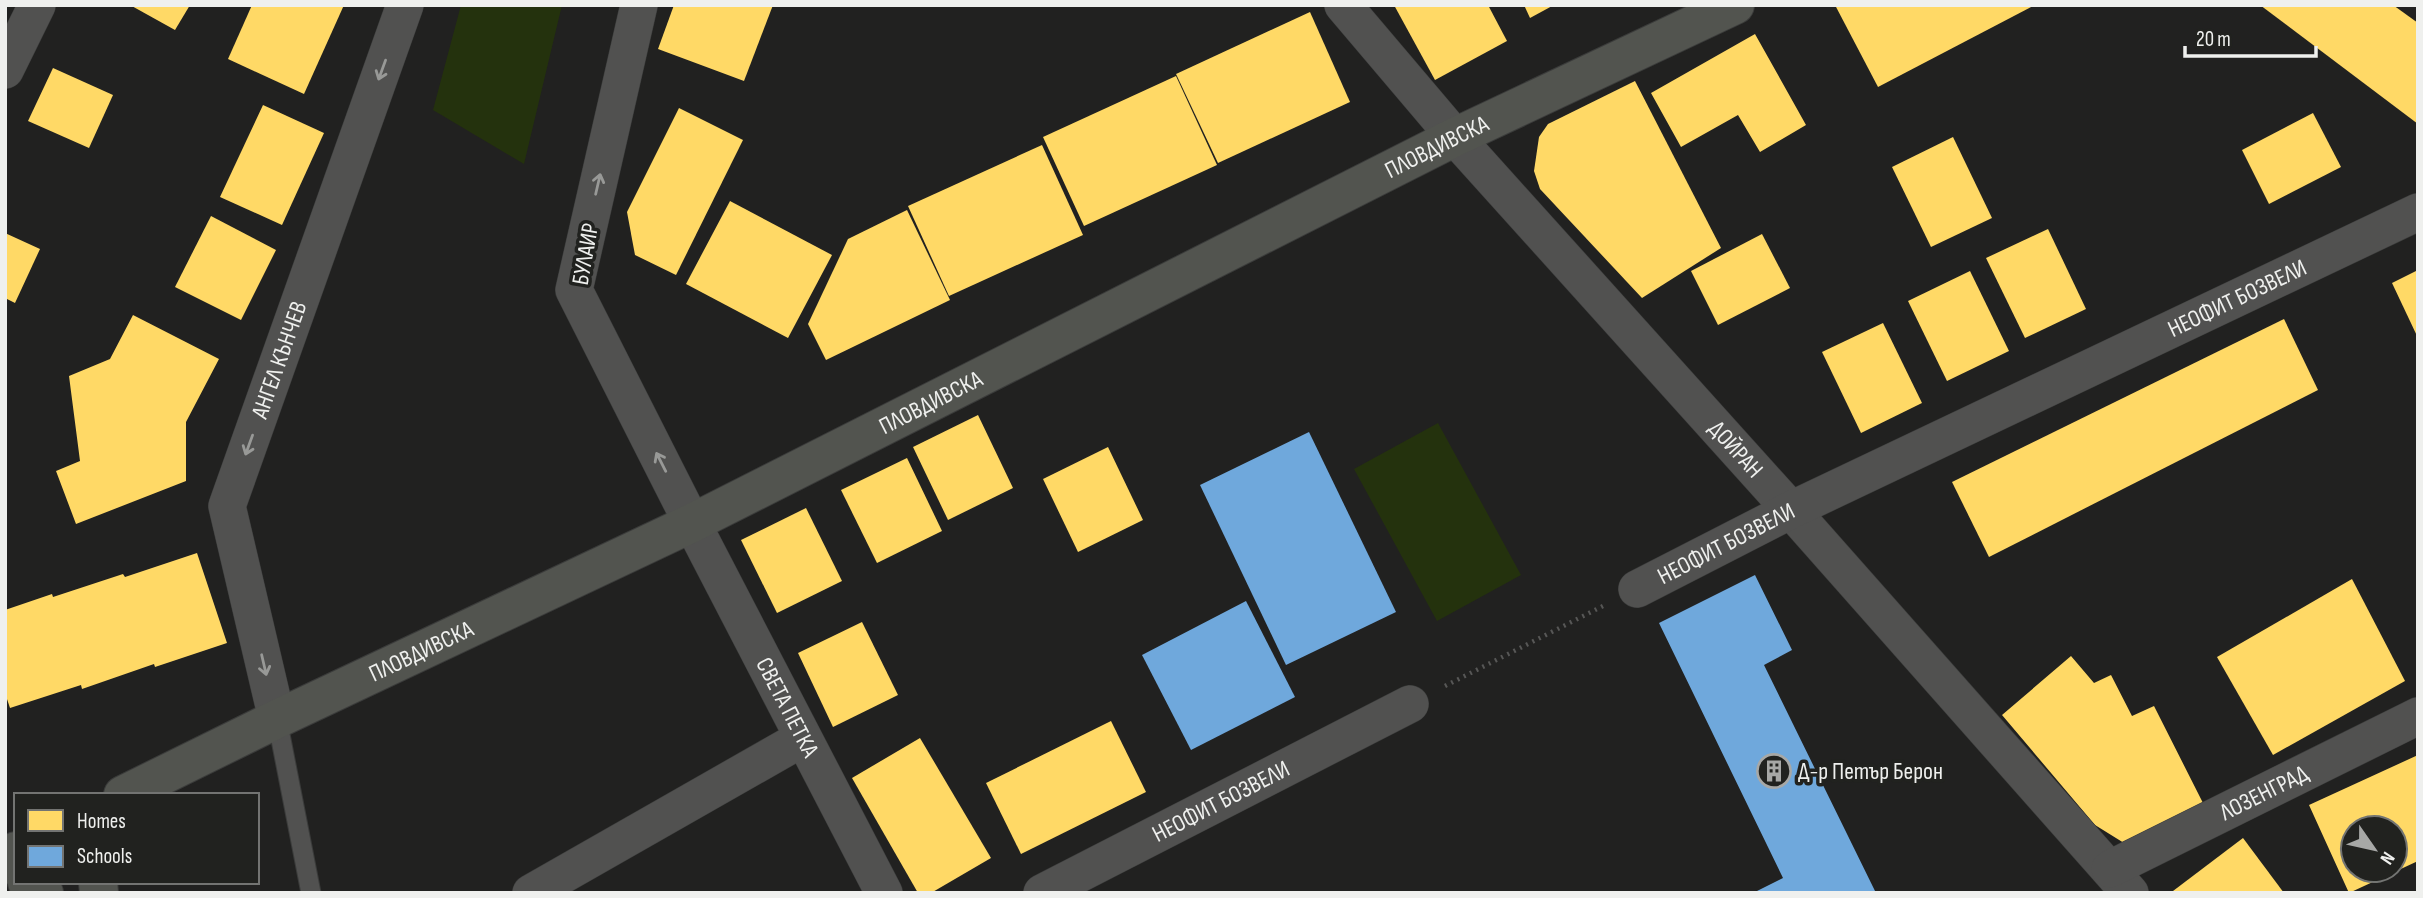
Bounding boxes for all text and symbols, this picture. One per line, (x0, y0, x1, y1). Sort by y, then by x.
scale bar (2185, 14, 2316, 58)
text: 20 m (2196, 27, 2231, 52)
one-way arrow (375, 58, 387, 80)
street label: ПЛОВДИВСКА (1380, 109, 1494, 185)
one-way arrow (593, 174, 606, 196)
street label: БУЛАИР (566, 221, 605, 287)
street label: НЕОФИТ БОЗВЕЛИ (2163, 253, 2311, 344)
street label: АНГЕЛ КЪНЧЕВ (245, 297, 314, 423)
street label: ПЛОВДИВСКА (874, 364, 988, 441)
street label: ДОЙРАН (1702, 415, 1769, 484)
one-way arrow (241, 434, 254, 456)
one-way arrow (654, 452, 668, 473)
street label: НЕОФИТ БОЗВЕЛИ (1653, 497, 1800, 591)
street label: ПЛОВДИВСКА (364, 614, 479, 688)
one-way arrow (258, 653, 272, 676)
street label: СВЕТА ПЕТКА (749, 653, 825, 763)
building icon: Д-р Петър Берон (1755, 752, 1793, 790)
street label: НЕОФИТ БОЗВЕЛИ (1148, 754, 1294, 849)
place label: Д-р Петър Берон (1798, 757, 1943, 786)
street label: ЛОЗЕНГРАД (2214, 759, 2314, 827)
legend (14, 793, 259, 884)
text: Homes (77, 809, 126, 834)
north arrow (2339, 814, 2409, 884)
text: Schools (77, 844, 132, 869)
text: N (2374, 847, 2399, 868)

